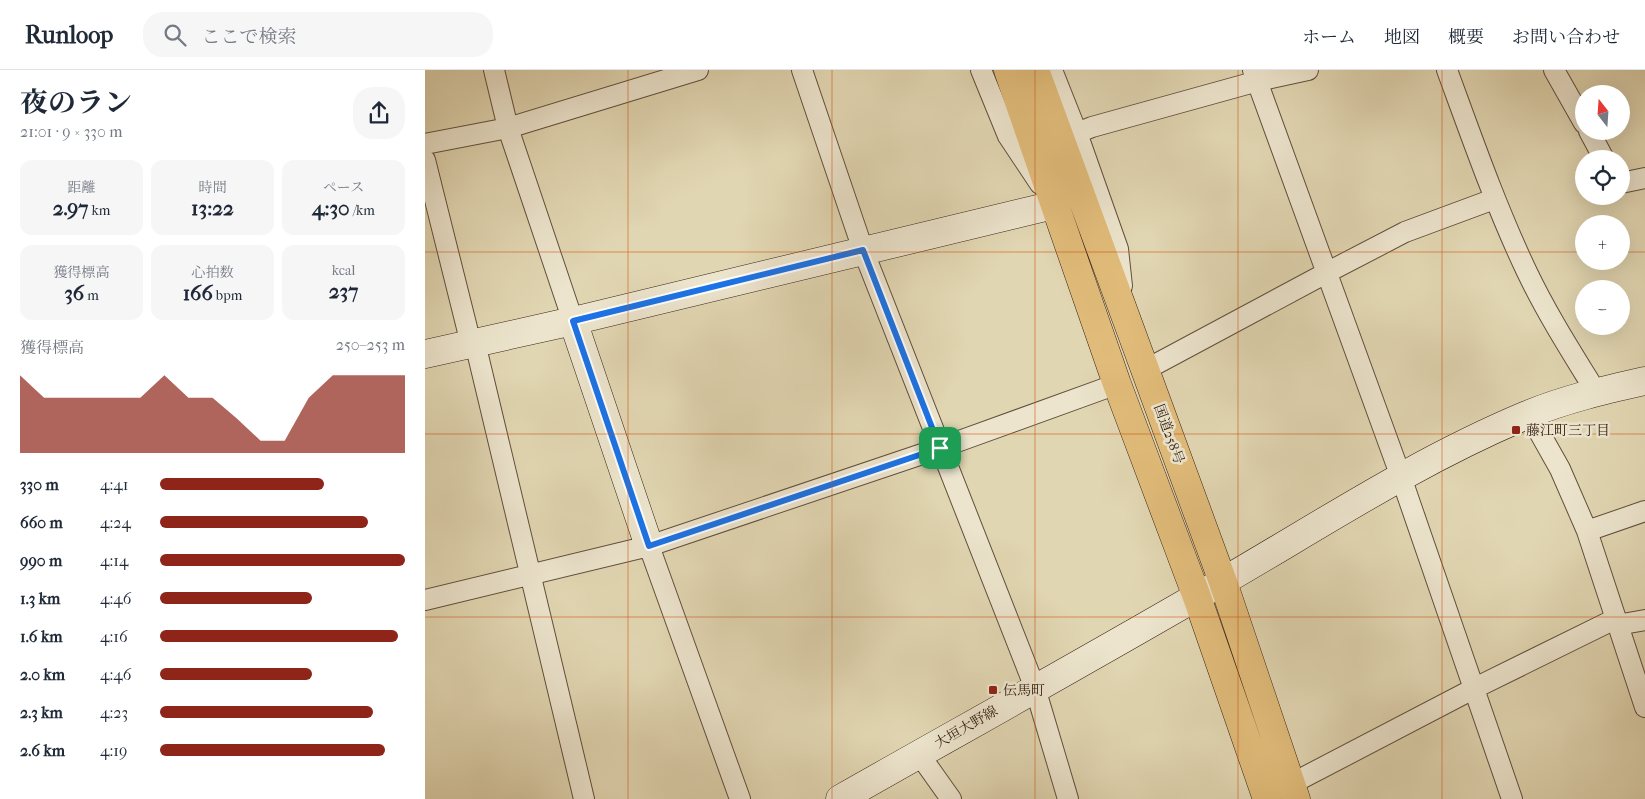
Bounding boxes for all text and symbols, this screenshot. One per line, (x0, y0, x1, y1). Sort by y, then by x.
search box (143, 12, 493, 57)
text: Runloop (25, 21, 113, 49)
icon: search (161, 21, 189, 49)
text: ここで検索 (201, 26, 296, 48)
text: ホーム (1302, 27, 1356, 48)
text: 地図 (1384, 27, 1420, 48)
text: 概要 (1448, 27, 1484, 48)
text: お問い合わせ (1512, 27, 1620, 48)
north arrow (1575, 85, 1630, 140)
map controls (1575, 85, 1630, 335)
text: 夜のラン (20, 86, 132, 119)
button: share (353, 87, 405, 139)
text: 21:01 · 9 × 330 m (20, 122, 122, 141)
button: locate (1575, 150, 1630, 205)
text: 距離 (68, 179, 96, 196)
text: 時間 (199, 179, 227, 196)
text: ペース (323, 179, 364, 196)
text: 2.97 (53, 196, 88, 220)
text: 13:22 (191, 196, 234, 220)
text: 4:30 (312, 196, 350, 220)
text: km (88, 202, 110, 219)
text: /km (350, 202, 375, 219)
button: + (1575, 215, 1630, 270)
text: kcal (332, 262, 355, 279)
text: 獲得標高 (54, 264, 110, 281)
text: 心拍数 (192, 264, 234, 281)
text: 237 (329, 279, 358, 303)
button: − (1575, 280, 1630, 335)
text: 36 (64, 281, 84, 305)
text: 166 (183, 281, 213, 305)
text: m (84, 287, 99, 304)
text: bpm (213, 287, 242, 304)
text: 250–253 m (336, 335, 405, 354)
text: 獲得標高 (20, 338, 84, 357)
street label: 国道258号 (1150, 402, 1188, 466)
place label: 藤江町三丁目 (1526, 422, 1610, 439)
marker: 藤江町三丁目 (1510, 424, 1522, 436)
pin (919, 427, 961, 469)
icon: arrive (926, 434, 954, 462)
text: 330 m (20, 475, 59, 494)
text: 4:41 (100, 475, 128, 494)
text: 660 m (20, 513, 63, 532)
text: 4:24 (100, 513, 131, 532)
text: 990 m (20, 551, 62, 570)
text: 4:14 (100, 551, 128, 570)
text: 1.3 km (20, 589, 60, 608)
text: 4:46 (100, 589, 131, 608)
text: 1.6 km (20, 627, 62, 646)
text: 4:16 (100, 627, 128, 646)
text: 2.0 km (20, 665, 65, 684)
text: 4:46 (100, 665, 131, 684)
place label: 伝馬町 (1003, 682, 1045, 699)
marker: 伝馬町 (987, 684, 999, 696)
street label: 大垣大野線 (931, 702, 1001, 752)
text: 2.3 km (20, 703, 63, 722)
text: 4:23 (100, 703, 128, 722)
text: 2.6 km (20, 741, 65, 760)
text: 4:19 (100, 741, 127, 760)

